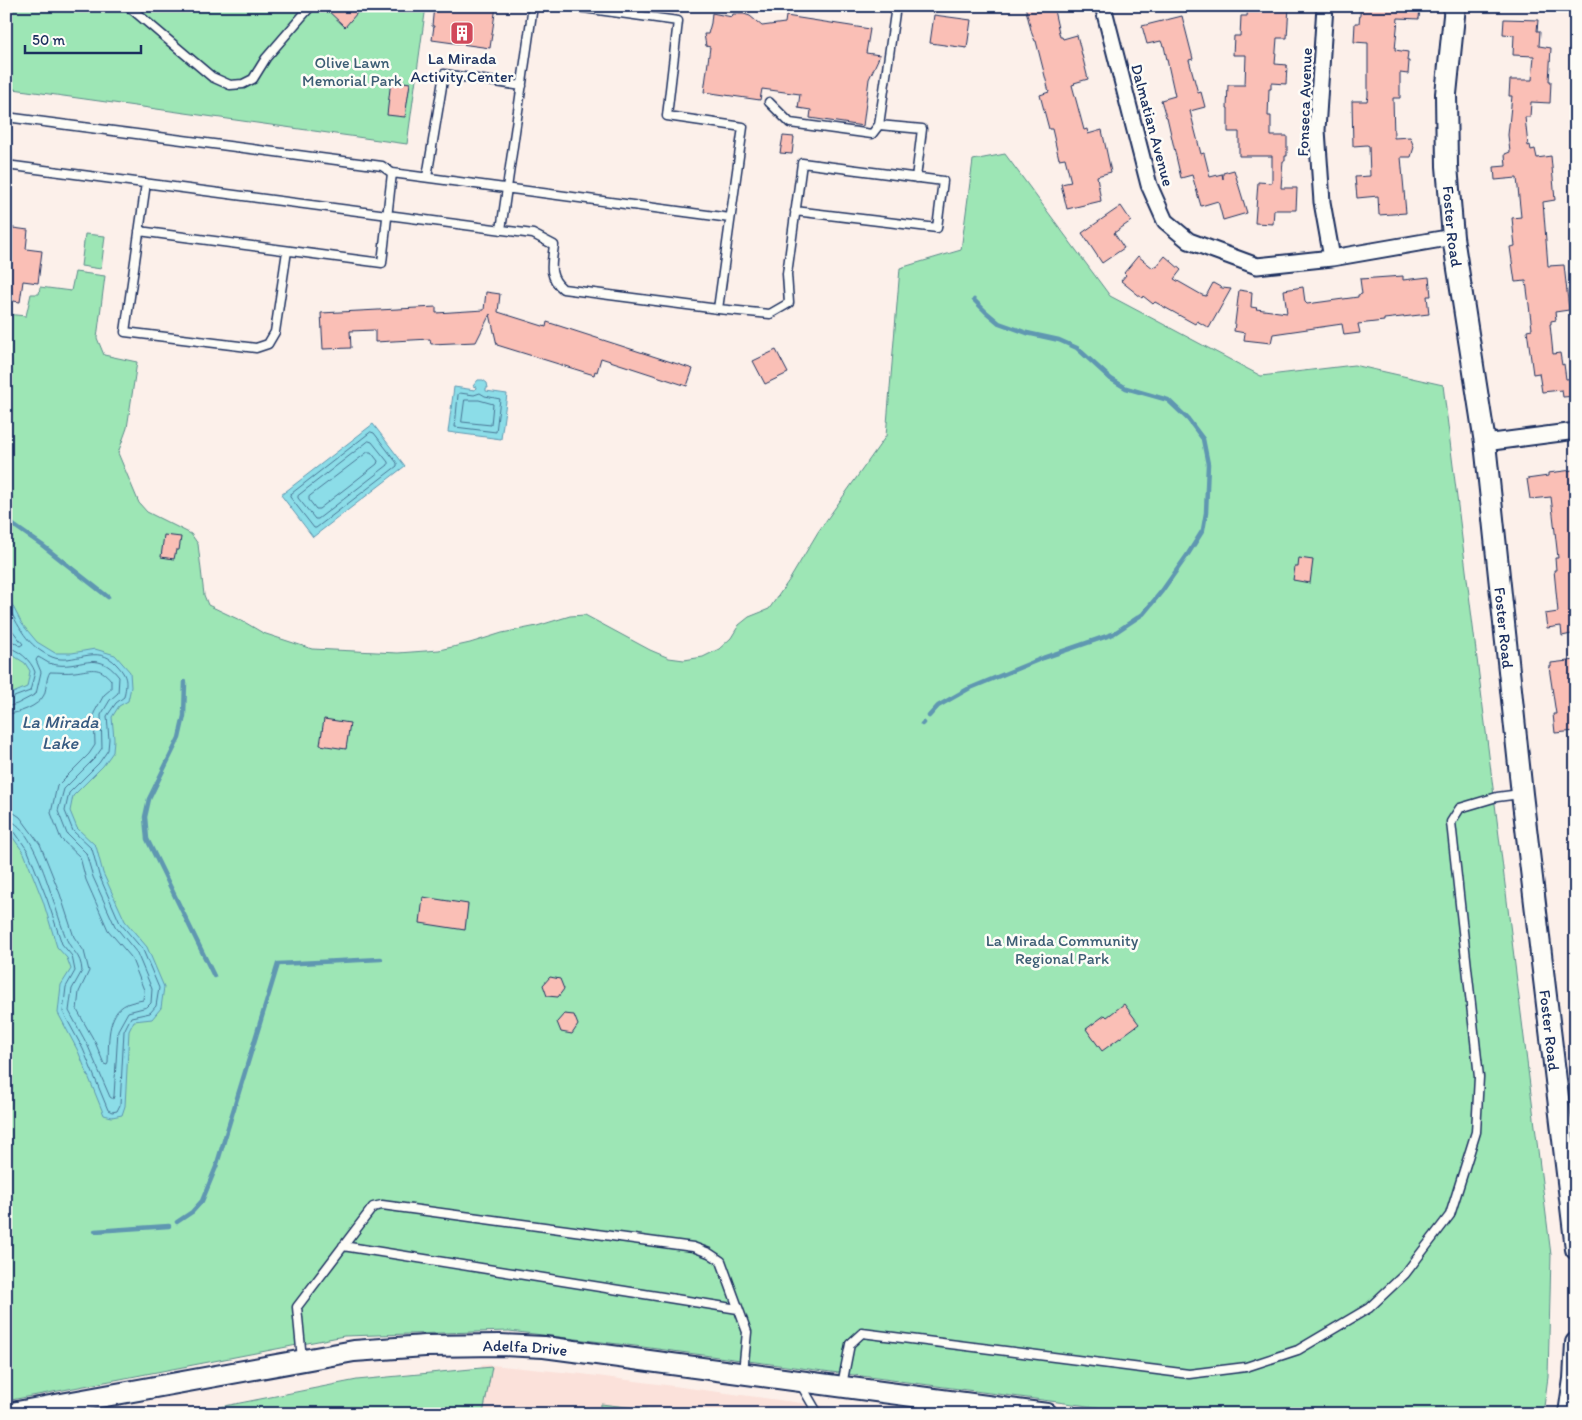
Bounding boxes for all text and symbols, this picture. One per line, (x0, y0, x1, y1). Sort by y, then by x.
building icon: La Mirada Activity Center (449, 20, 475, 46)
scale bar (25, 22, 141, 54)
text: 50 m (32, 31, 65, 49)
street label: Fonseca Avenue (1293, 47, 1316, 157)
place label: La Mirada Activity Center (410, 49, 514, 86)
park label: Olive Lawn Memorial Park (302, 53, 402, 90)
street label: Dalmatian Avenue (1127, 62, 1178, 189)
street label: Foster Road (1439, 185, 1467, 268)
street label: Foster Road (1490, 586, 1518, 670)
water label: La Mirada Lake (21, 711, 99, 754)
park label: La Mirada Community Regional Park (986, 931, 1139, 968)
street label: Foster Road (1535, 989, 1564, 1072)
street label: Adelfa Drive (483, 1336, 569, 1360)

